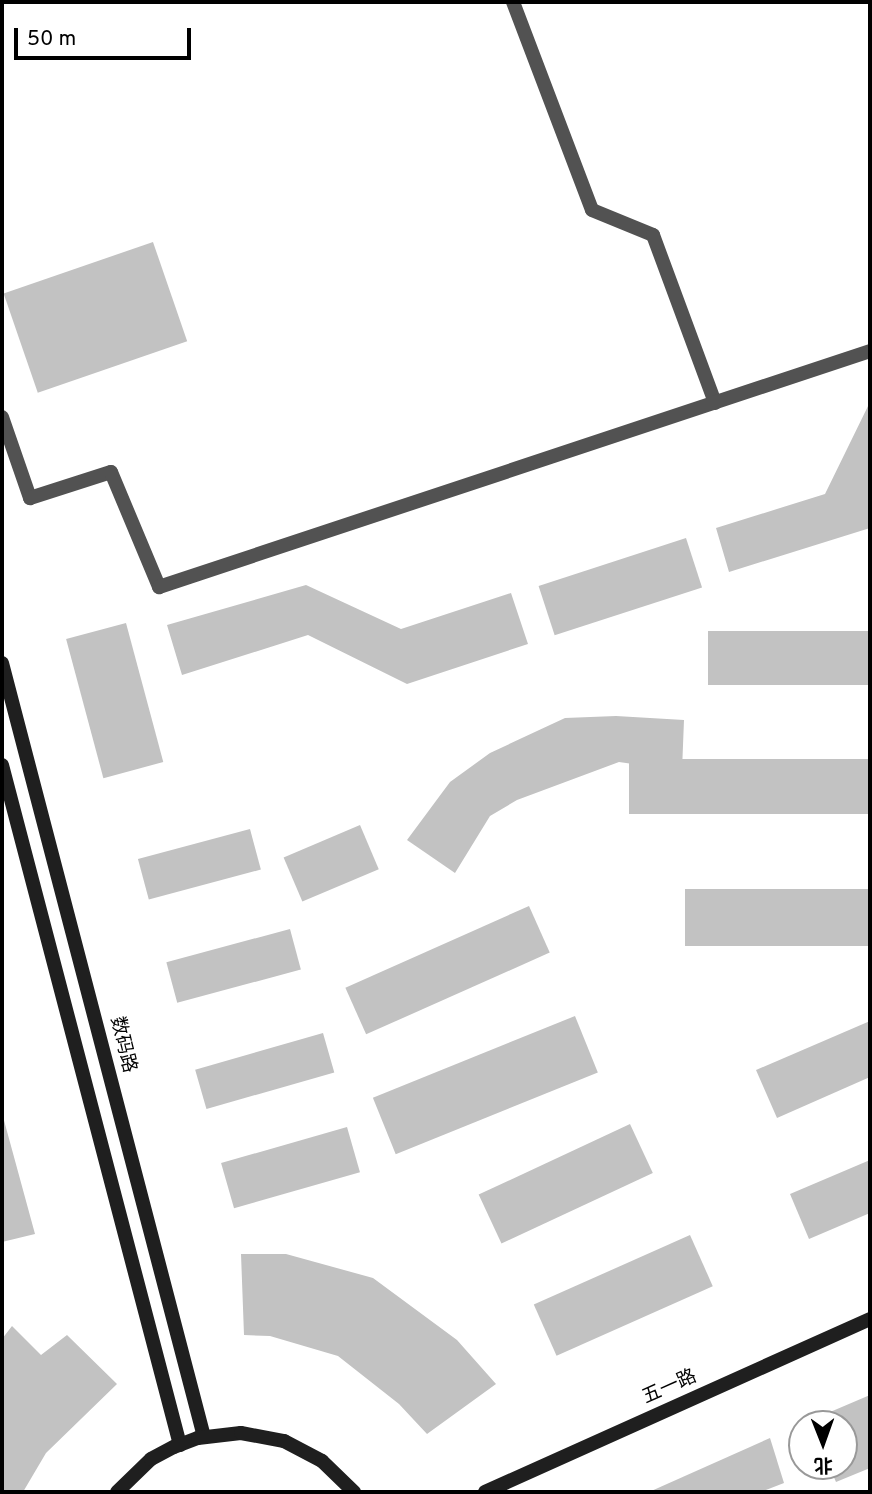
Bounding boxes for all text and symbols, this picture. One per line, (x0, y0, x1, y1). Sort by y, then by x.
scale bar (18, 14, 194, 58)
text: 50 m (27, 26, 76, 53)
street label: 数码路 (104, 1015, 140, 1075)
street label: 五一路 (639, 1366, 701, 1410)
north arrow (788, 1410, 858, 1480)
text: 北 (814, 1452, 833, 1476)

